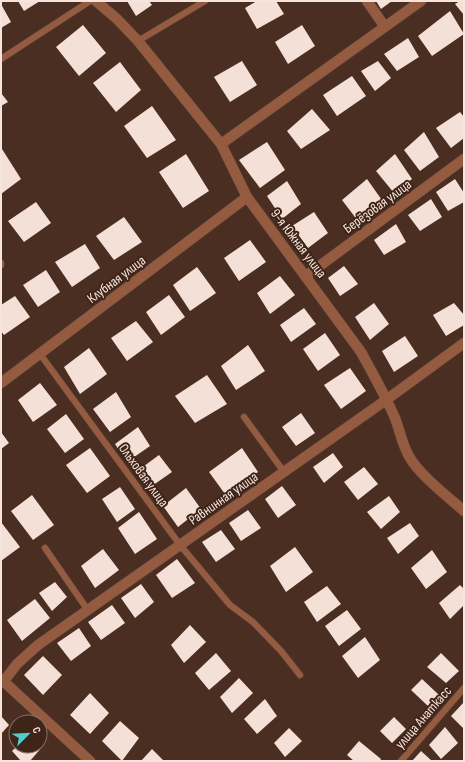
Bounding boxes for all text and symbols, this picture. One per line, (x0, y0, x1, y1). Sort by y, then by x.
street label: Берёзовая улица (340, 176, 415, 237)
street label: 9-я Южная улица (267, 205, 330, 281)
street label: Клубная улица (84, 252, 149, 307)
street label: Ольховая улица (115, 440, 172, 510)
street label: Равнинная улица (185, 468, 261, 529)
street label: улица Анаткасс (391, 682, 455, 752)
north arrow (8, 714, 48, 754)
text: С (30, 725, 44, 736)

